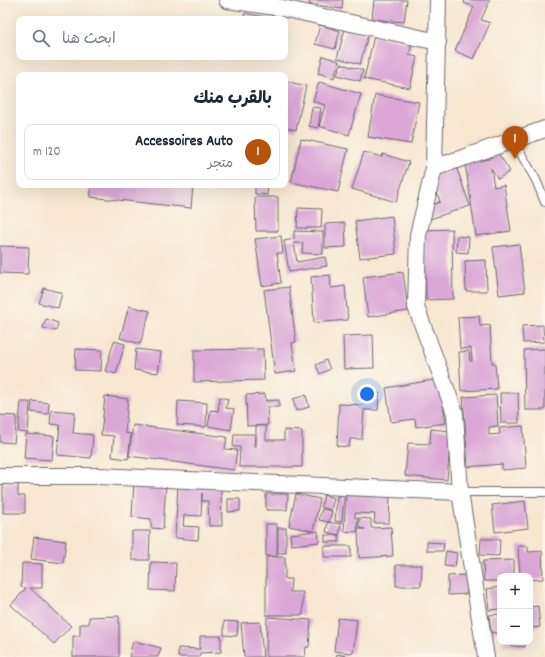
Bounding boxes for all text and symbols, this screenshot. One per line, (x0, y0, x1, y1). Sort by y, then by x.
search box (16, 16, 288, 60)
icon: search (30, 27, 52, 49)
text: ابحث هنا (62, 29, 116, 51)
text: بالقرب منك (194, 88, 272, 112)
pin: 1 (502, 126, 528, 159)
text: Accessoires Auto (135, 131, 233, 153)
text: 120 m (33, 143, 61, 162)
text: 1 (257, 143, 259, 162)
text: متجر (208, 155, 233, 174)
your location (357, 384, 377, 404)
map controls (497, 573, 533, 645)
button: + (497, 573, 533, 609)
button: − (497, 609, 533, 645)

